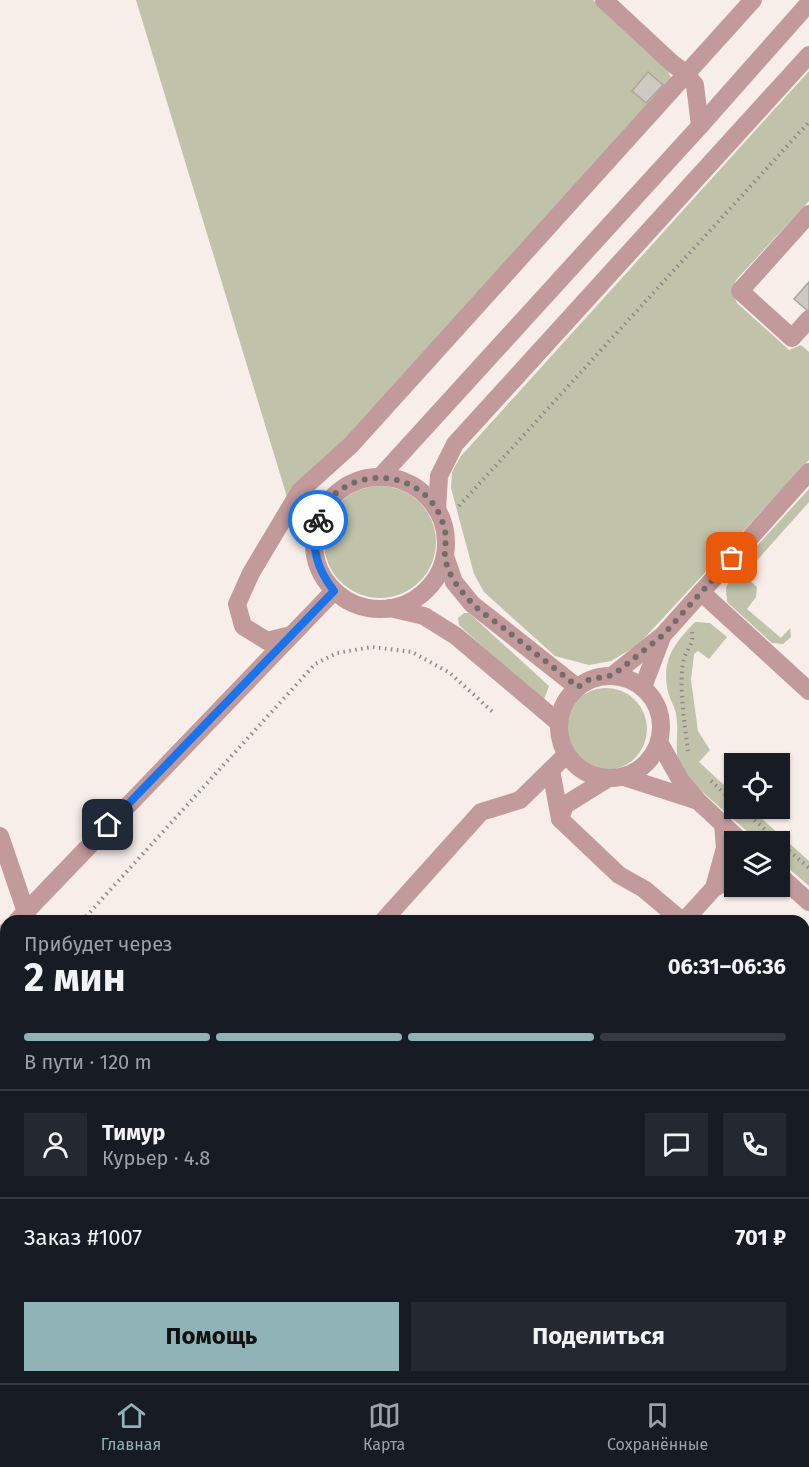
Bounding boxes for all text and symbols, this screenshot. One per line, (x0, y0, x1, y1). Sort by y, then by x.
courier (288, 490, 348, 550)
icon: bike (302, 504, 335, 537)
pin (706, 532, 757, 583)
icon: bag (715, 541, 748, 574)
map controls (724, 753, 790, 897)
button: locate (724, 753, 790, 819)
pin (82, 799, 133, 850)
icon: home (91, 808, 124, 841)
button: layers (724, 831, 790, 897)
text: Прибудет через (24, 932, 173, 956)
text: 06:31–06:36 (668, 953, 786, 980)
text: 2 мин (24, 955, 126, 1001)
text: В пути · 120 m (24, 1050, 152, 1074)
button: person (24, 1113, 87, 1176)
button: chat (645, 1113, 708, 1176)
button: phone (723, 1113, 786, 1176)
text: Тимур (102, 1119, 165, 1146)
text: Курьер · 4.8 (102, 1146, 210, 1170)
text: Заказ #1007 (24, 1224, 142, 1251)
text: 701 ₽ (735, 1224, 786, 1251)
button: Помощь (24, 1302, 399, 1371)
button: Поделиться (411, 1302, 786, 1371)
tab: Главная (101, 1399, 161, 1454)
tab: Карта (363, 1399, 405, 1454)
tab: Сохранённые (607, 1399, 708, 1454)

